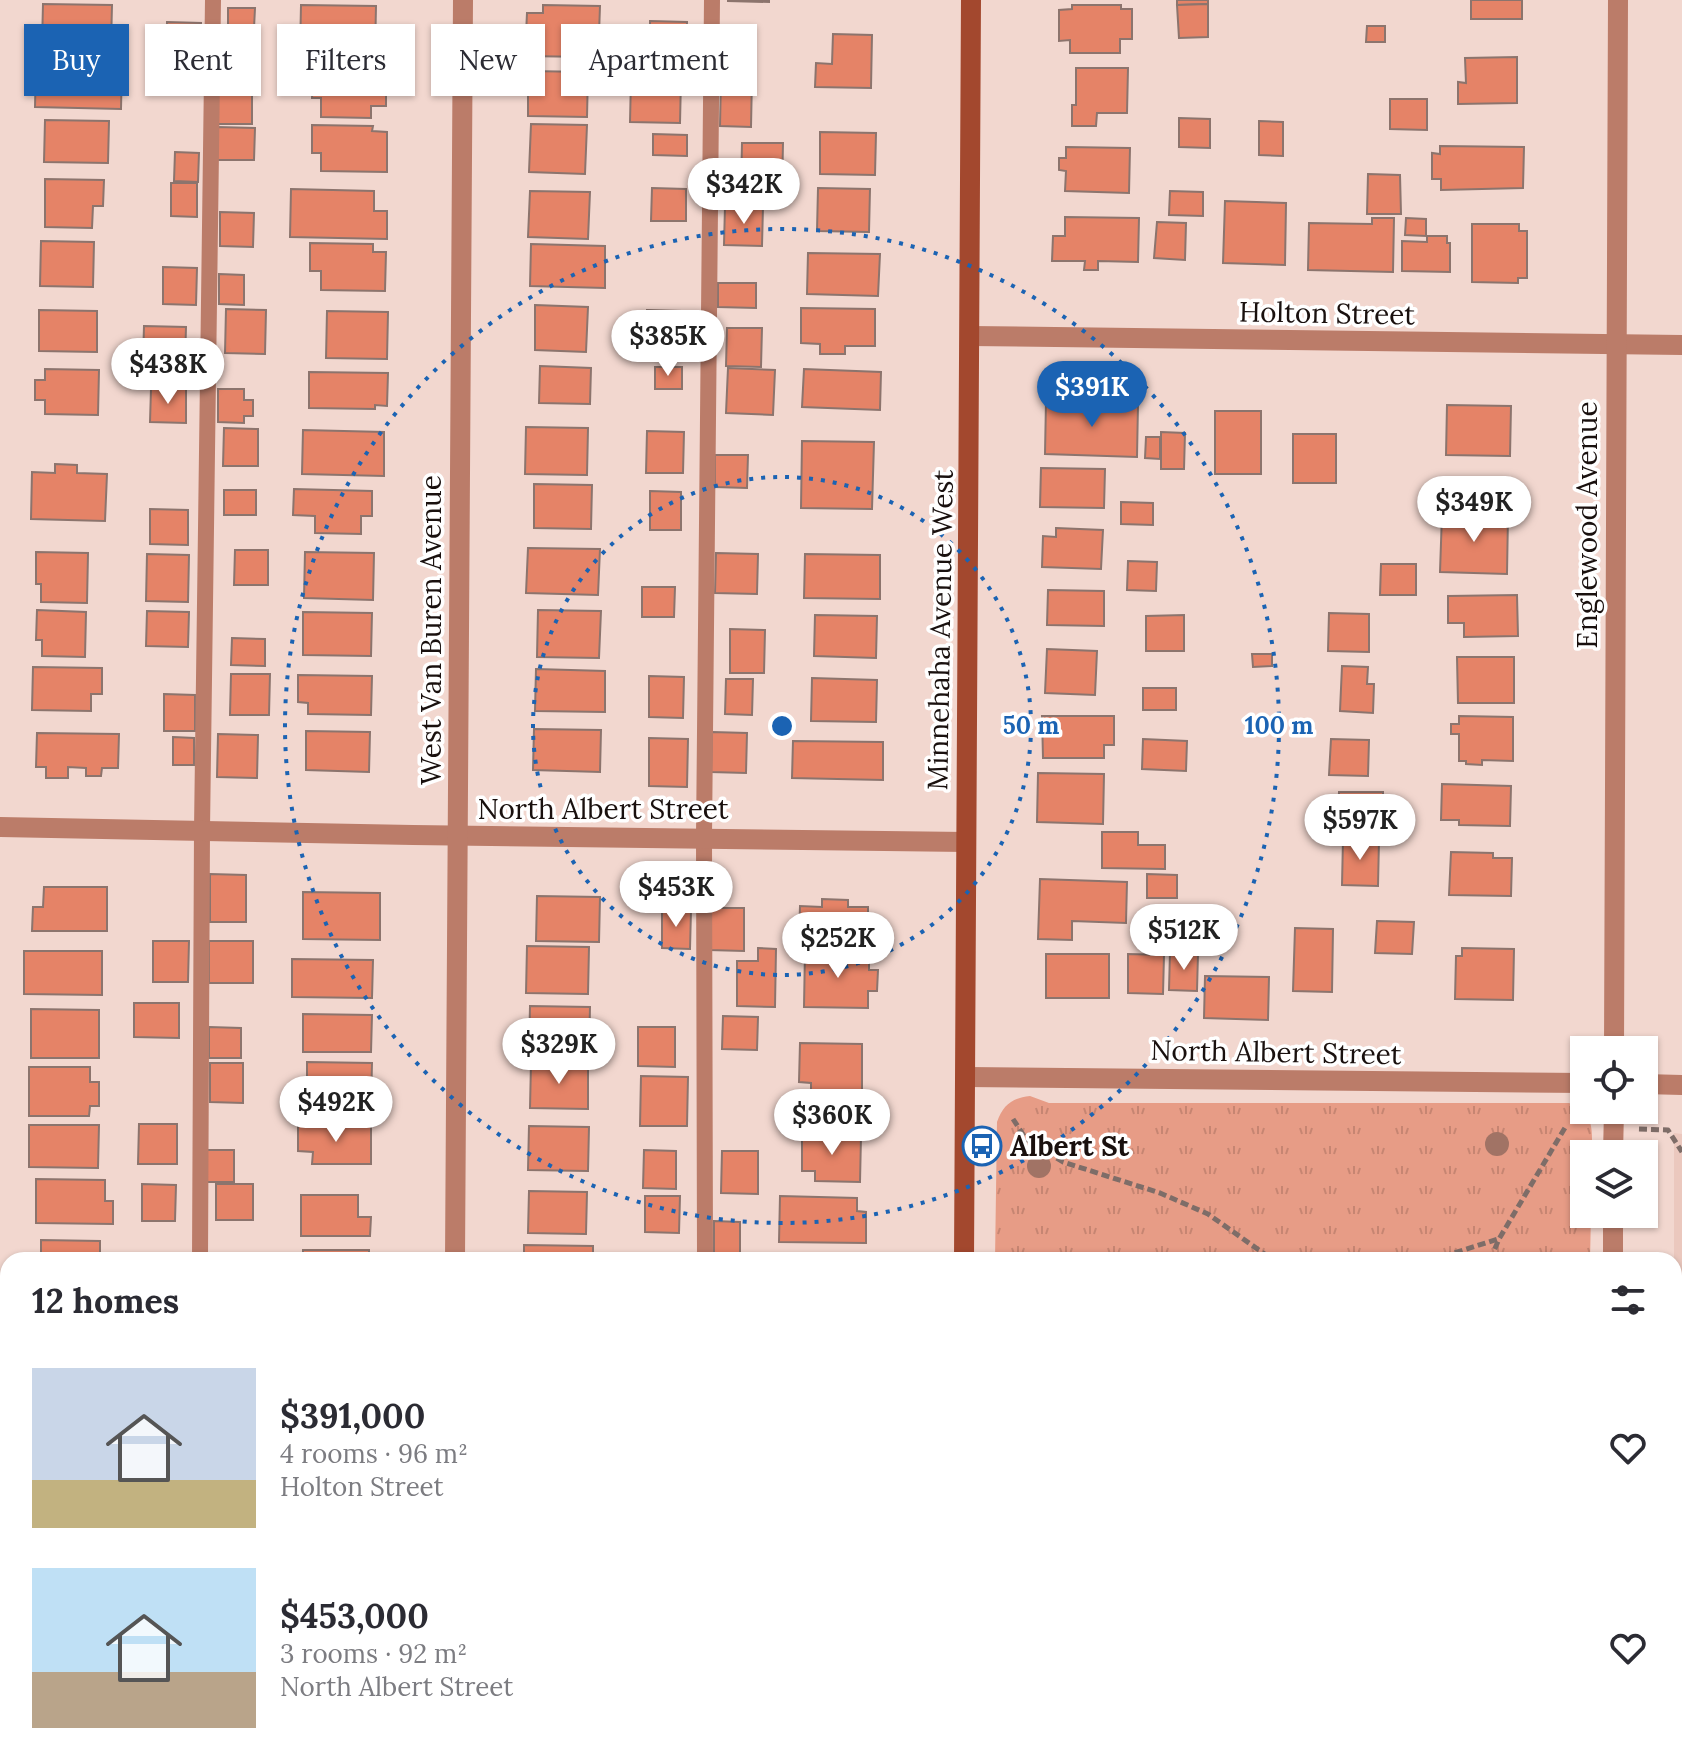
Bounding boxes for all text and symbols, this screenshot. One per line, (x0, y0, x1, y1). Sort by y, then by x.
chip: Buy (24, 24, 129, 96)
chip: Rent (145, 24, 261, 96)
chip: Filters (277, 24, 415, 96)
chip: New (431, 24, 545, 96)
chip: Apartment (561, 24, 757, 96)
pin: $342K (688, 158, 800, 226)
text: $342K (706, 167, 782, 200)
street label: Holton Street (1239, 293, 1416, 333)
pin: $385K (612, 310, 724, 378)
text: $385K (629, 319, 707, 352)
pin: $438K (112, 338, 224, 406)
text: $438K (129, 347, 207, 380)
pin: $391K (1036, 361, 1148, 429)
text: $391K (1055, 370, 1129, 403)
street label: Englewood Avenue (1569, 401, 1605, 649)
street label: Minnehaha Avenue West (919, 469, 961, 791)
street label: West Van Buren Avenue (413, 475, 449, 785)
pin: $349K (1418, 476, 1530, 544)
text: $349K (1435, 485, 1513, 518)
text: 50 m (1003, 710, 1059, 741)
text: 100 m (1245, 710, 1313, 741)
centre of rings (768, 712, 796, 740)
street label: North Albert Street (477, 791, 729, 827)
pin: $597K (1304, 794, 1416, 862)
text: $597K (1322, 803, 1398, 836)
pin: $453K (620, 861, 732, 929)
text: $453K (638, 870, 714, 903)
pin: $512K (1128, 904, 1240, 972)
pin: $252K (782, 912, 894, 980)
text: $512K (1148, 913, 1220, 946)
text: $252K (800, 921, 876, 954)
pin: $329K (503, 1018, 615, 1086)
text: $329K (520, 1027, 598, 1060)
street label: North Albert Street (1150, 1032, 1402, 1072)
map controls (1570, 1036, 1658, 1228)
button: locate (1570, 1036, 1658, 1124)
pin: $492K (280, 1076, 392, 1144)
text: $492K (298, 1085, 374, 1118)
pin: $360K (776, 1089, 888, 1157)
text: $360K (792, 1098, 872, 1131)
bus stop icon: Albert St (961, 1125, 1003, 1167)
place label: Albert St (1010, 1128, 1129, 1164)
button: layers (1570, 1140, 1658, 1228)
icon: filters (1606, 1278, 1650, 1322)
text: 12 homes (32, 1279, 179, 1322)
text: $391,000 (280, 1394, 425, 1437)
icon: home (96, 1400, 192, 1496)
icon: heart (1606, 1426, 1650, 1470)
text: 4 rooms · 96 m² (280, 1437, 468, 1470)
text: Holton Street (280, 1470, 444, 1503)
text: $453,000 (280, 1594, 429, 1637)
icon: home (96, 1600, 192, 1696)
icon: heart (1606, 1626, 1650, 1670)
text: 3 rooms · 92 m² (280, 1637, 467, 1670)
text: North Albert Street (280, 1670, 513, 1703)

